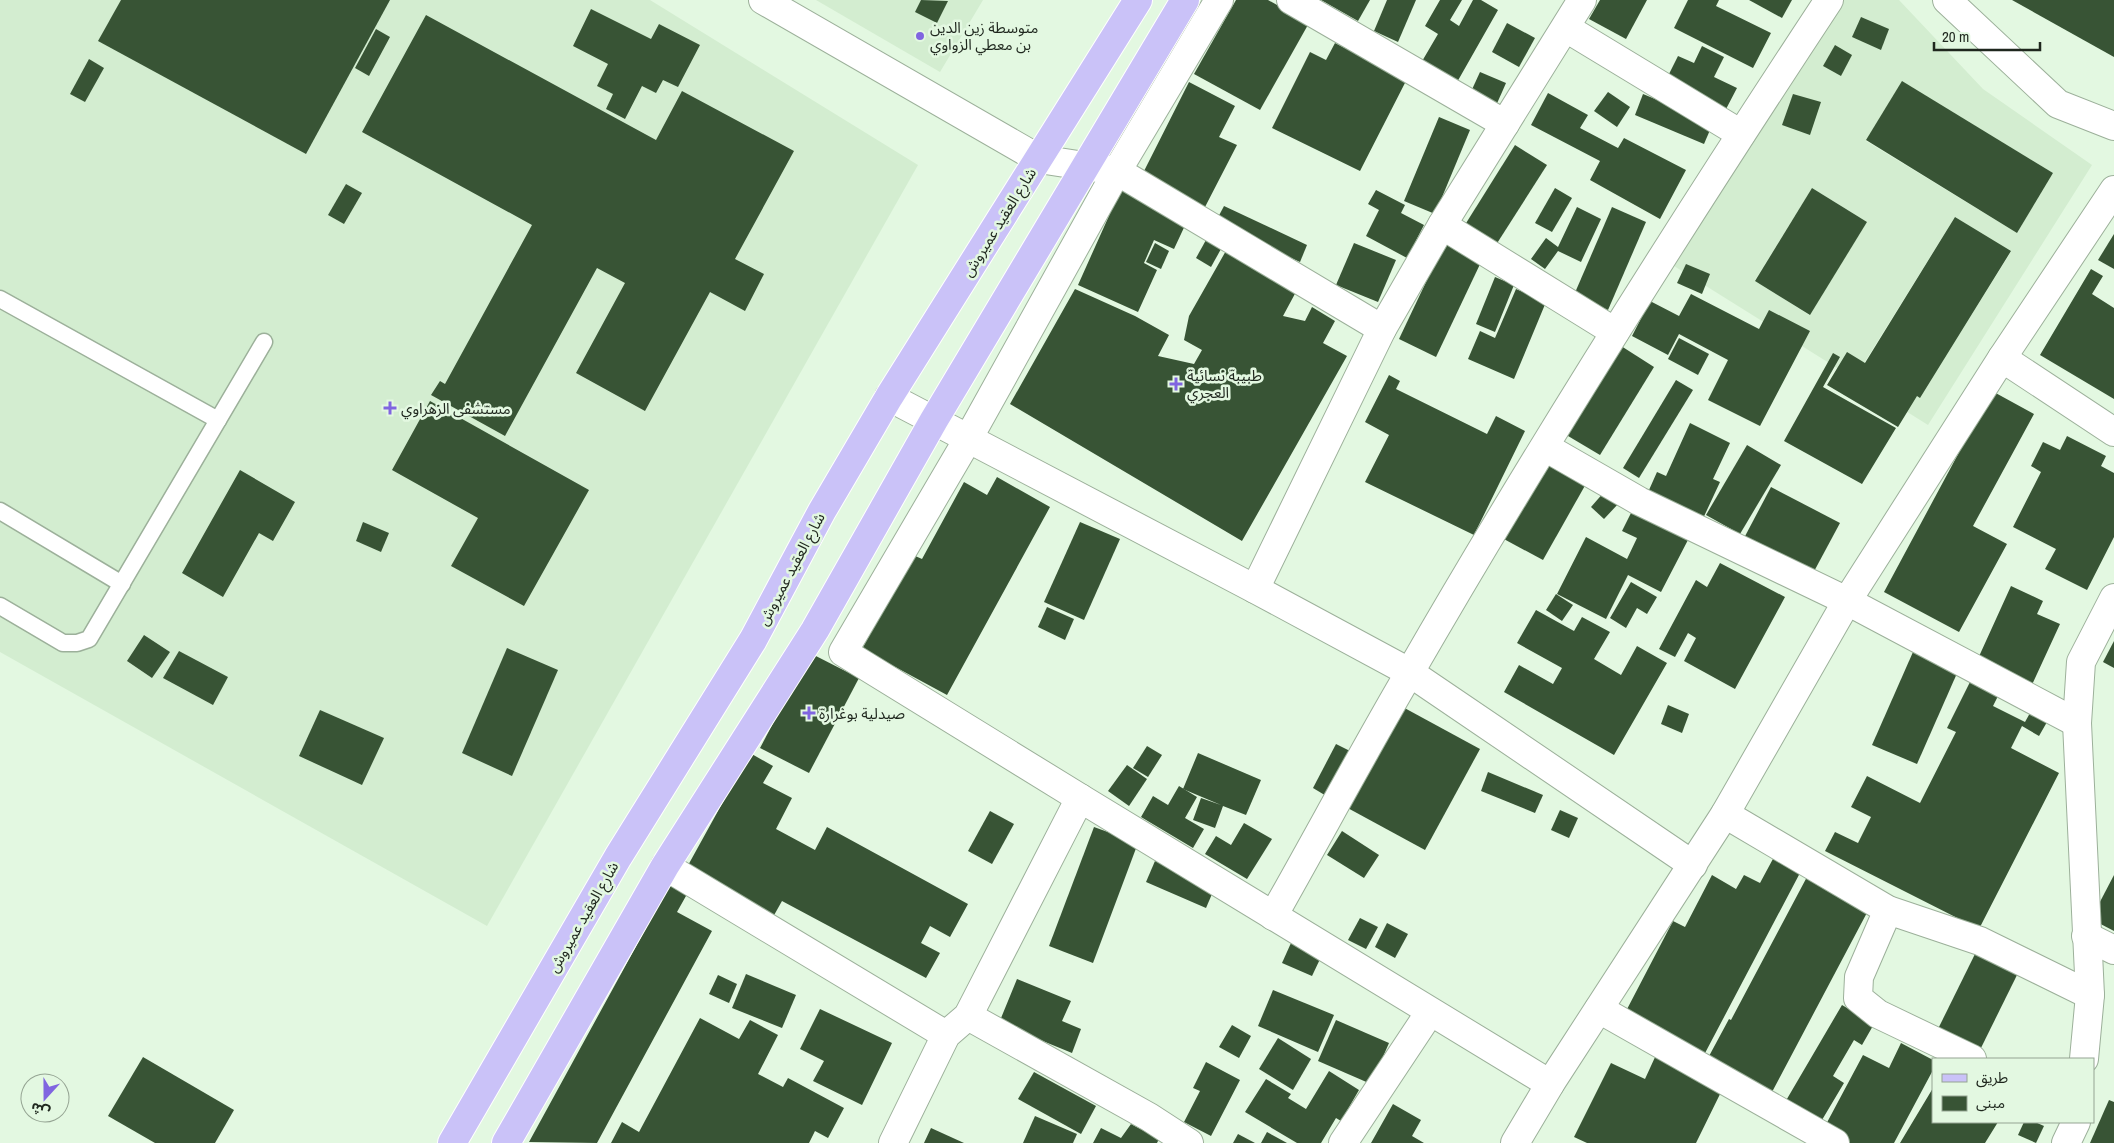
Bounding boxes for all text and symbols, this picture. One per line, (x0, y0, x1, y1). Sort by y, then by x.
place label: متوسطة زين الدين بن معطي الزواوي (930, 17, 1038, 56)
scale bar (1934, 20, 2040, 52)
text: 20 m (1942, 26, 1969, 47)
marker: متوسطة زين الدين بن معطي الزواوي (914, 30, 926, 42)
street label: شارع العقيد عميروش (957, 163, 1043, 282)
place label: طبيبة نسائية العجري (1187, 365, 1262, 404)
marker: طبيبة نسائية العجري (1169, 377, 1183, 391)
place label: مستشفى الزهراوي (401, 398, 511, 420)
marker: مستشفى الزهراوي (383, 401, 397, 415)
street label: شارع العقيد عميروش (752, 509, 831, 630)
place label: صيدلية بوغرارة (819, 703, 905, 724)
marker: صيدلية بوغرارة (803, 707, 815, 719)
street label: شارع العقيد عميروش (543, 857, 625, 977)
legend (1932, 1058, 2094, 1123)
text: طريق (1976, 1067, 2008, 1088)
north arrow (20, 1073, 70, 1123)
text: مبنى (1976, 1092, 2005, 1113)
text: ش (28, 1098, 53, 1122)

